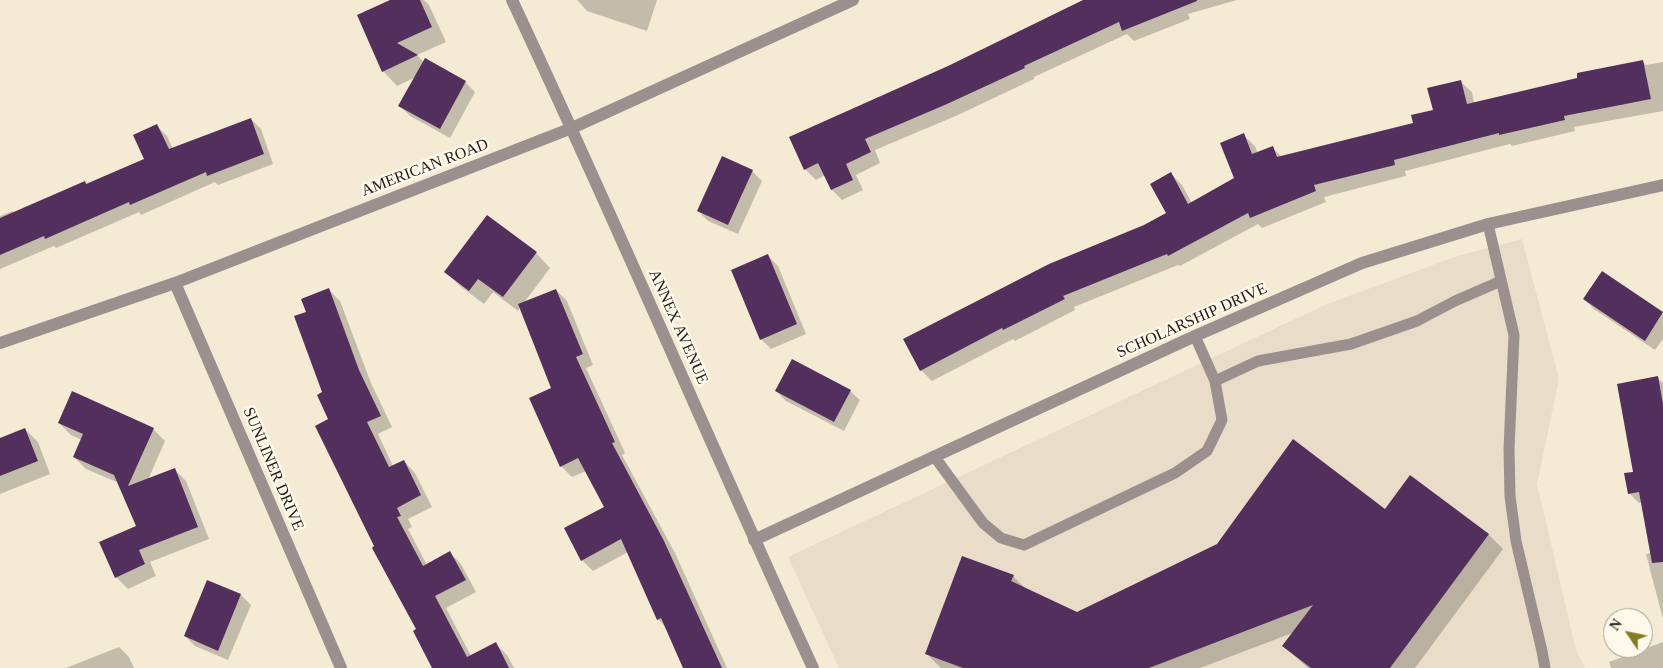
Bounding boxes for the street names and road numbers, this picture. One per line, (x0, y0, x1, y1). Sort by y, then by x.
street label: AMERICAN ROAD (359, 135, 491, 201)
street label: ANNEX AVENUE (644, 267, 712, 387)
street label: SCHOLARSHIP DRIVE (1114, 279, 1270, 363)
street label: SUNLINER DRIVE (238, 404, 308, 534)

